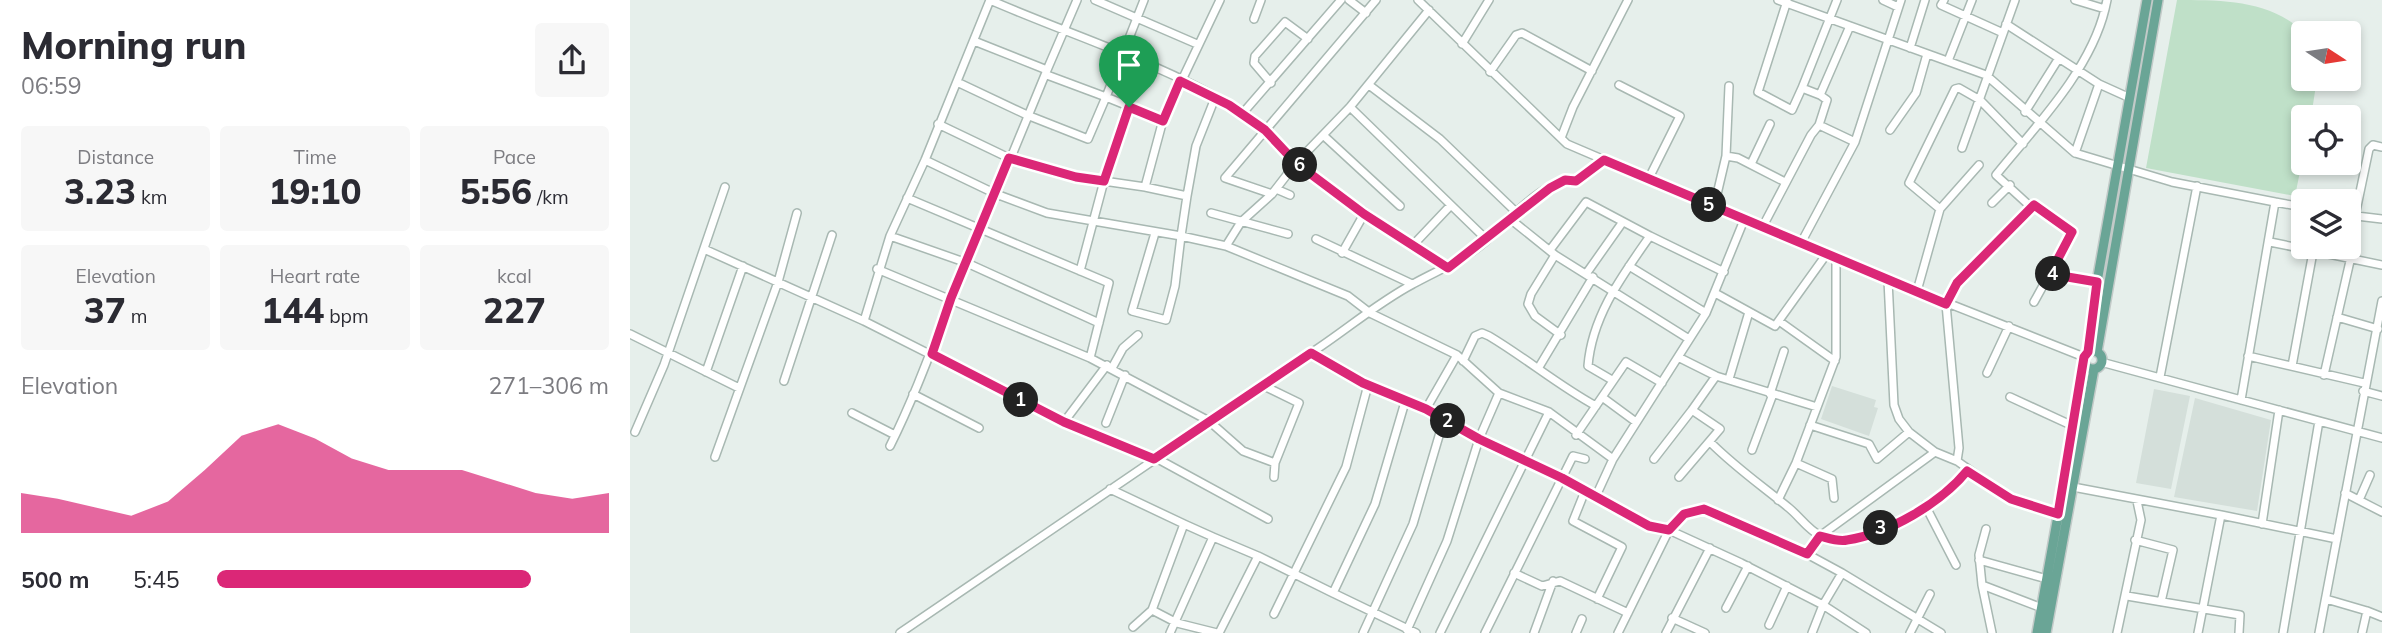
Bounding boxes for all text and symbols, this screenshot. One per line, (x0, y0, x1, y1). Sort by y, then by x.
text: Morning run (21, 21, 247, 69)
north arrow (2291, 21, 2361, 91)
map controls (2291, 21, 2361, 259)
button: share (535, 23, 609, 97)
pin (1099, 35, 1159, 107)
icon: arrive (1110, 46, 1148, 84)
text: 06:59 (21, 71, 81, 100)
button: locate (2291, 105, 2361, 175)
text: Distance (77, 145, 154, 169)
text: Time (293, 145, 337, 169)
text: Pace (493, 145, 536, 169)
pin: 6 (1282, 148, 1318, 182)
text: 6 (1294, 152, 1305, 176)
text: 3.23 (64, 169, 136, 213)
text: 19:10 (268, 169, 362, 213)
text: 5:56 (460, 169, 532, 213)
text: km (136, 185, 167, 209)
text: /km (532, 185, 569, 209)
pin: 5 (1692, 188, 1726, 222)
button: layers (2291, 189, 2361, 259)
text: 5 (1703, 192, 1714, 216)
pin: 4 (2036, 256, 2070, 292)
text: 4 (2047, 261, 2058, 285)
text: Elevation (75, 264, 156, 288)
text: Heart rate (270, 264, 360, 288)
text: kcal (497, 264, 532, 288)
text: 37 (84, 288, 126, 332)
text: 144 (261, 288, 324, 332)
text: 227 (483, 288, 546, 332)
text: m (126, 304, 148, 328)
text: bpm (324, 304, 369, 328)
text: Elevation (21, 371, 118, 400)
text: 271–306 m (488, 371, 609, 400)
pin: 1 (1004, 382, 1038, 418)
text: 1 (1015, 387, 1026, 411)
pin: 2 (1430, 404, 1466, 438)
text: 2 (1442, 408, 1453, 432)
pin: 3 (1864, 510, 1898, 546)
text: 3 (1875, 515, 1886, 539)
text: 500 m (21, 565, 89, 594)
text: 5:45 (133, 565, 180, 594)

